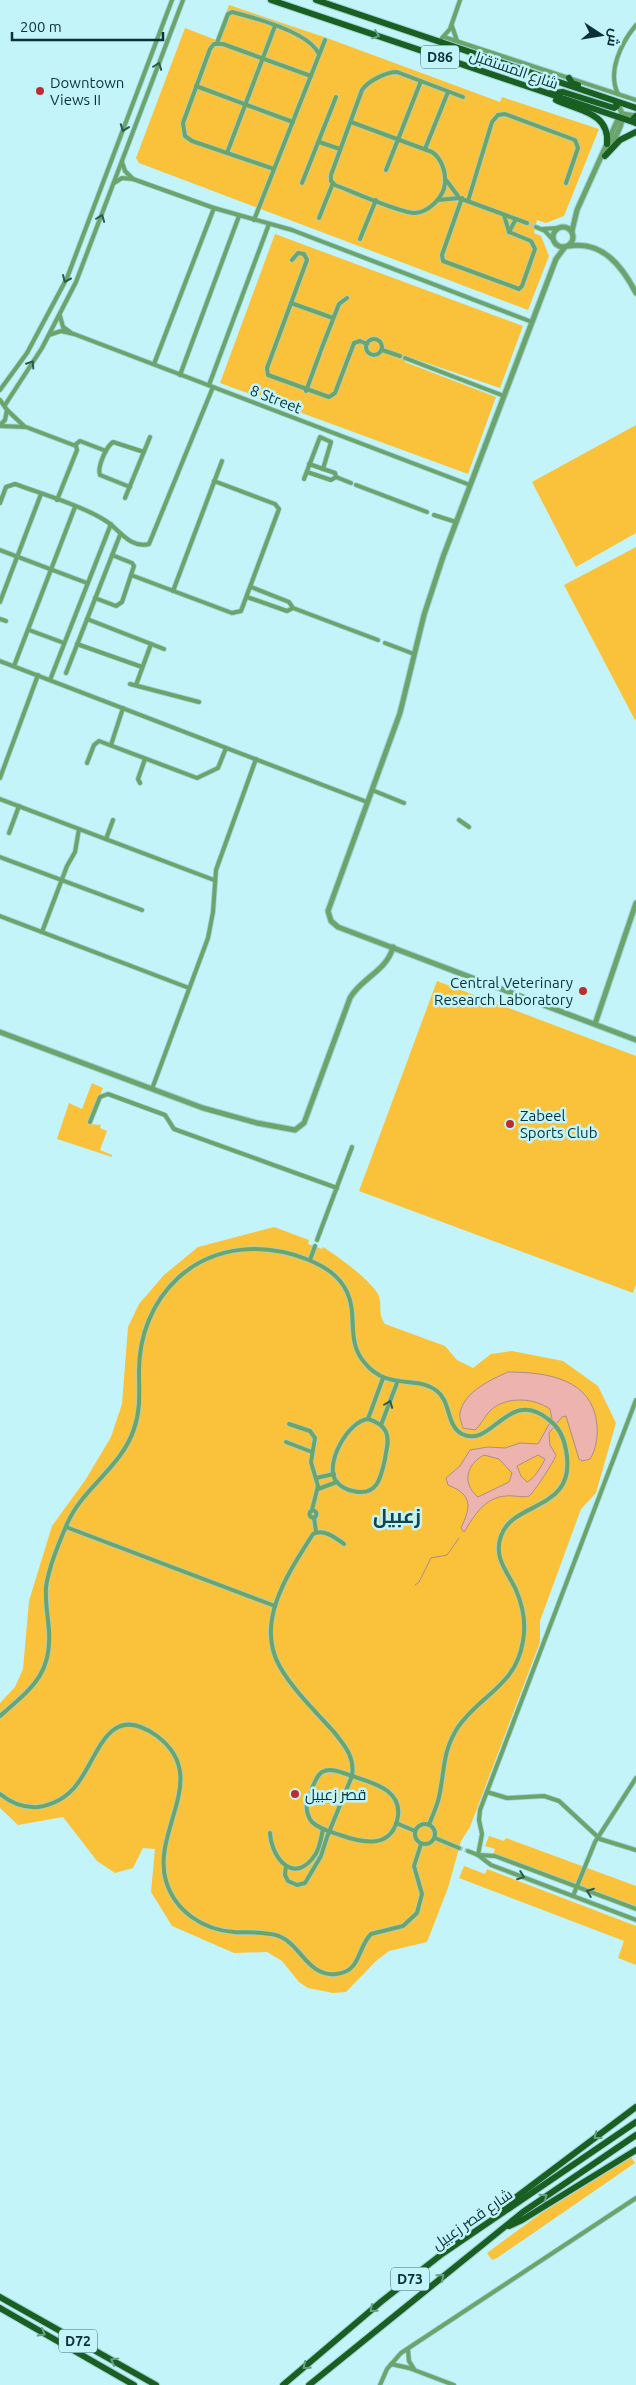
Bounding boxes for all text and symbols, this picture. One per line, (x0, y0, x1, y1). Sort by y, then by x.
scale bar (12, 10, 164, 42)
north arrow (576, 10, 626, 60)
text: 200 m (20, 18, 62, 35)
text: ش (603, 27, 623, 48)
one-way arrow (371, 29, 380, 39)
road number: D86 (421, 46, 459, 68)
street label: شارع المستقبل (466, 46, 561, 95)
one-way arrow (152, 62, 162, 70)
place label: Downtown Views II (50, 74, 124, 108)
marker: Downtown Views II (34, 85, 46, 97)
one-way arrow (120, 123, 130, 131)
one-way arrow (95, 214, 105, 222)
one-way arrow (62, 274, 72, 283)
one-way arrow (25, 360, 35, 369)
street label: 8 Street (248, 381, 304, 417)
place label: Central Veterinary Research Laboratory (434, 974, 573, 1008)
marker: Central Veterinary Research Laboratory (577, 985, 589, 997)
place label: Zabeel Sports Club (520, 1107, 597, 1141)
marker: Zabeel Sports Club (504, 1118, 516, 1130)
one-way arrow (383, 1400, 393, 1409)
district label: زعبيل (373, 1504, 421, 1528)
place label: قصر زعبيل (305, 1786, 366, 1805)
marker: قصر زعبيل (289, 1788, 301, 1800)
one-way arrow (516, 1870, 525, 1880)
one-way arrow (587, 1888, 595, 1898)
one-way arrow (594, 2131, 603, 2139)
street label: شارع قصر زعبيل (429, 2185, 517, 2255)
one-way arrow (538, 2194, 548, 2203)
road number: D73 (391, 2268, 429, 2290)
one-way arrow (435, 2274, 444, 2282)
one-way arrow (369, 2303, 378, 2312)
one-way arrow (37, 2326, 46, 2336)
road number: D72 (59, 2330, 97, 2352)
one-way arrow (110, 2357, 119, 2367)
one-way arrow (302, 2360, 311, 2369)

